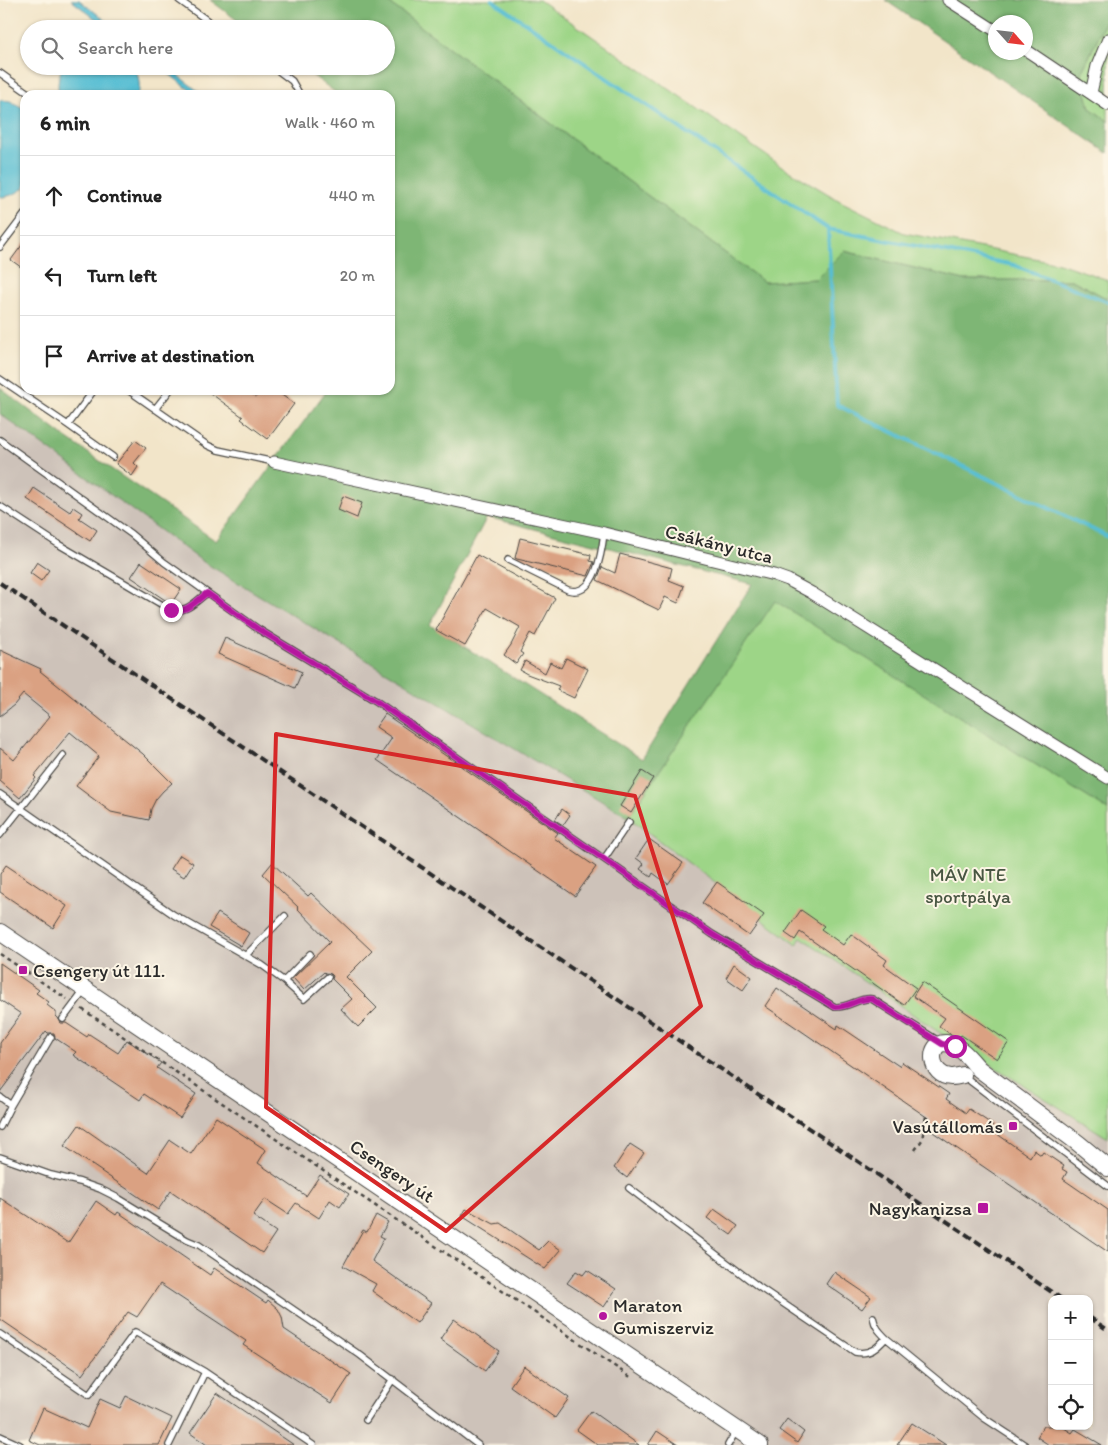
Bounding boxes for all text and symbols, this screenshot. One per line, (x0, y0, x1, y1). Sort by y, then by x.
north arrow (988, 15, 1033, 60)
search box (20, 20, 395, 75)
icon: search (38, 34, 66, 62)
text: Search here (78, 36, 173, 59)
text: 6 min (40, 110, 90, 135)
text: Walk · 460 m (285, 113, 375, 132)
icon: ahead (40, 182, 68, 210)
text: Continue (87, 184, 162, 207)
text: 440 m (329, 186, 375, 205)
icon: left (40, 262, 68, 290)
text: Turn left (87, 264, 157, 287)
text: 20 m (340, 266, 375, 285)
icon: arrive (40, 342, 68, 370)
text: Arrive at destination (87, 344, 254, 367)
street label: Csákány utca (663, 520, 775, 568)
route end (160, 599, 183, 622)
park label: MÁV NTE sportpálya (925, 863, 1011, 908)
place label: Csengery út 111. (33, 959, 165, 982)
marker: Csengery út 111. (17, 964, 29, 976)
route start (944, 1035, 967, 1058)
place label: Vasútállomás (892, 1115, 1003, 1138)
marker: Vasútállomás (1007, 1120, 1019, 1132)
street label: Csengery út (345, 1134, 439, 1208)
place label: Nagykanizsa (869, 1197, 972, 1220)
marker: Nagykanizsa (976, 1201, 990, 1215)
place label: Maraton Gumiszerviz (613, 1294, 714, 1339)
map controls (1048, 1295, 1093, 1430)
button: + (1048, 1295, 1093, 1340)
marker: Maraton Gumiszerviz (597, 1310, 609, 1322)
button: − (1048, 1340, 1093, 1385)
button: locate (1048, 1385, 1093, 1430)

